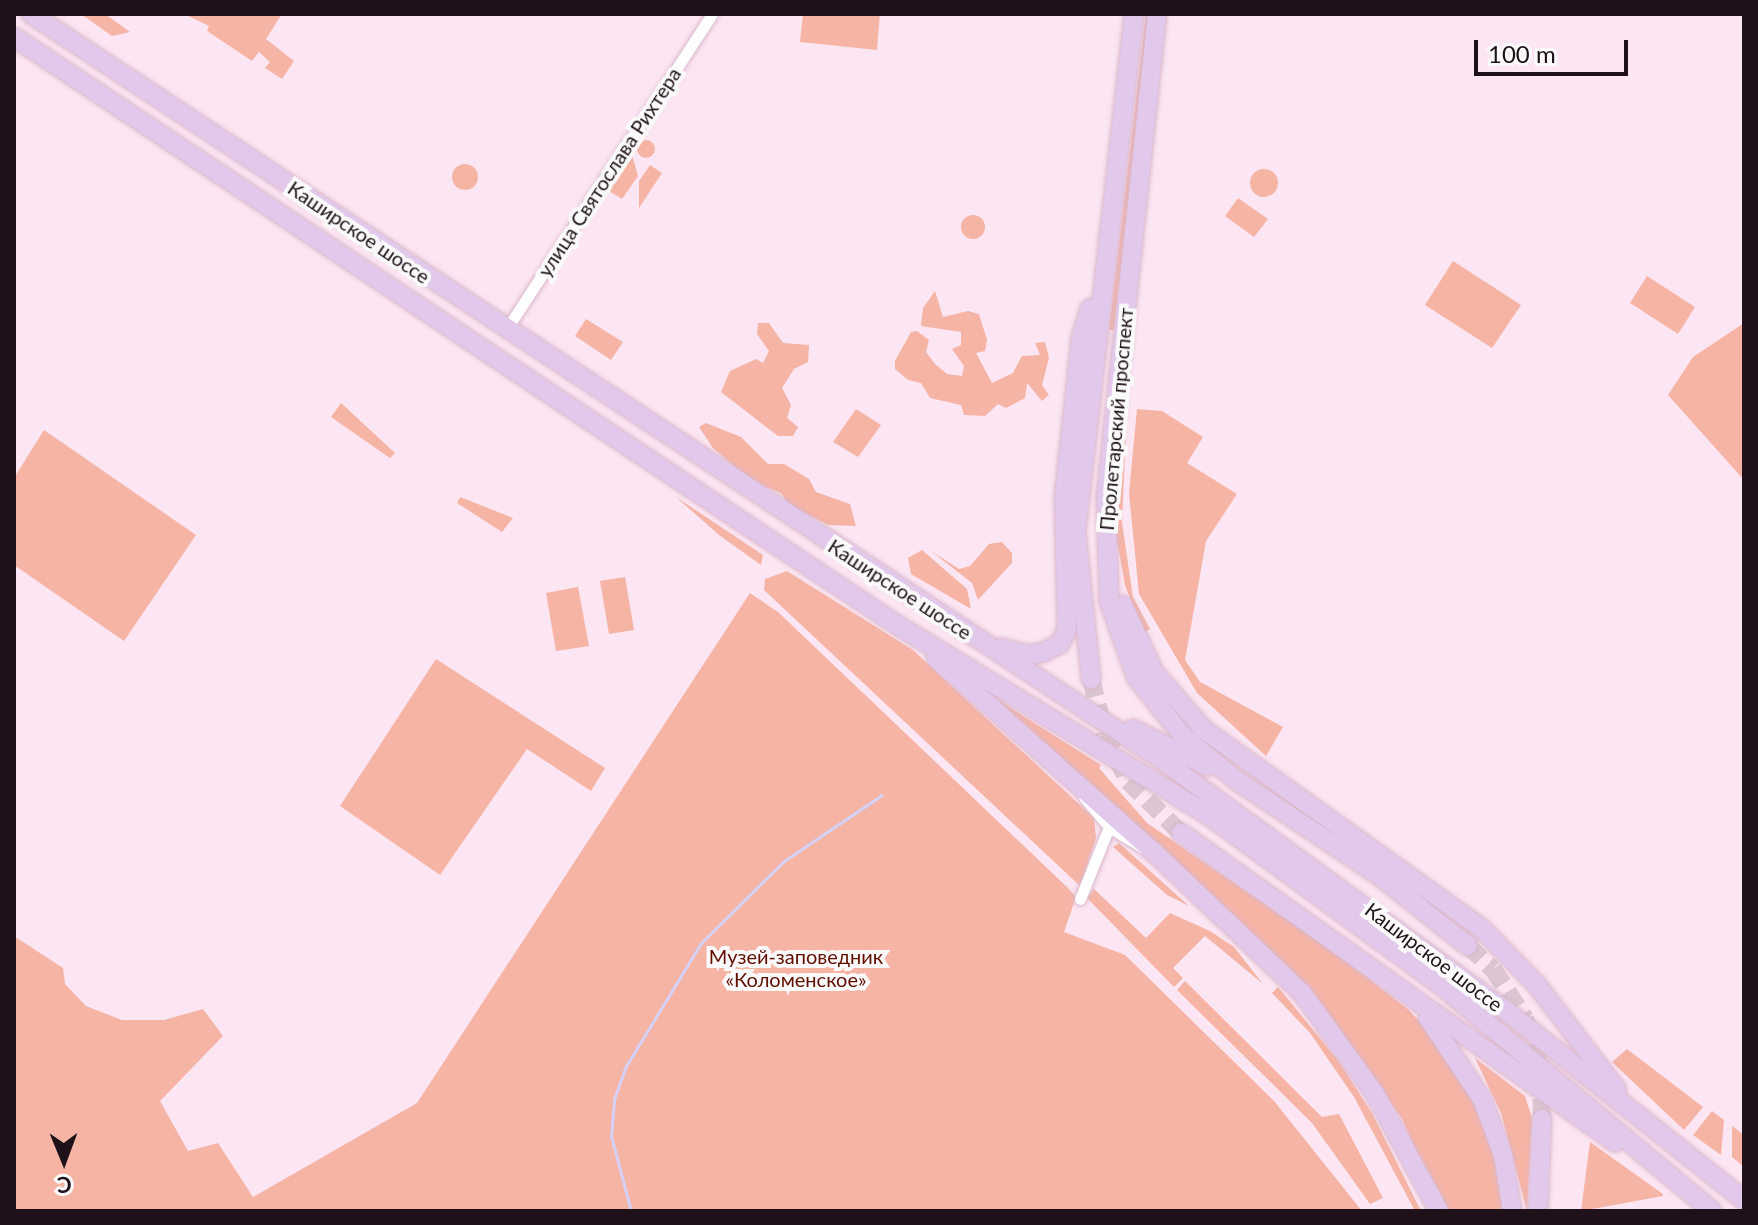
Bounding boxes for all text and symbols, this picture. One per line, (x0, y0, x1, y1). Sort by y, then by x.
scale bar (1478, 24, 1632, 74)
text: 100 m (1488, 39, 1556, 68)
street label: улица Святослава Рихтера (532, 63, 686, 281)
street label: Каширское шоссе (283, 176, 435, 288)
street label: Пролетарский проспект (1094, 307, 1138, 531)
street label: Каширское шоссе (824, 534, 976, 644)
street label: Каширское шоссе (1361, 897, 1507, 1017)
park label: Музей-заповедник «Коломенское» (709, 944, 883, 991)
north arrow (24, 1121, 104, 1201)
text: С (57, 1172, 72, 1199)

